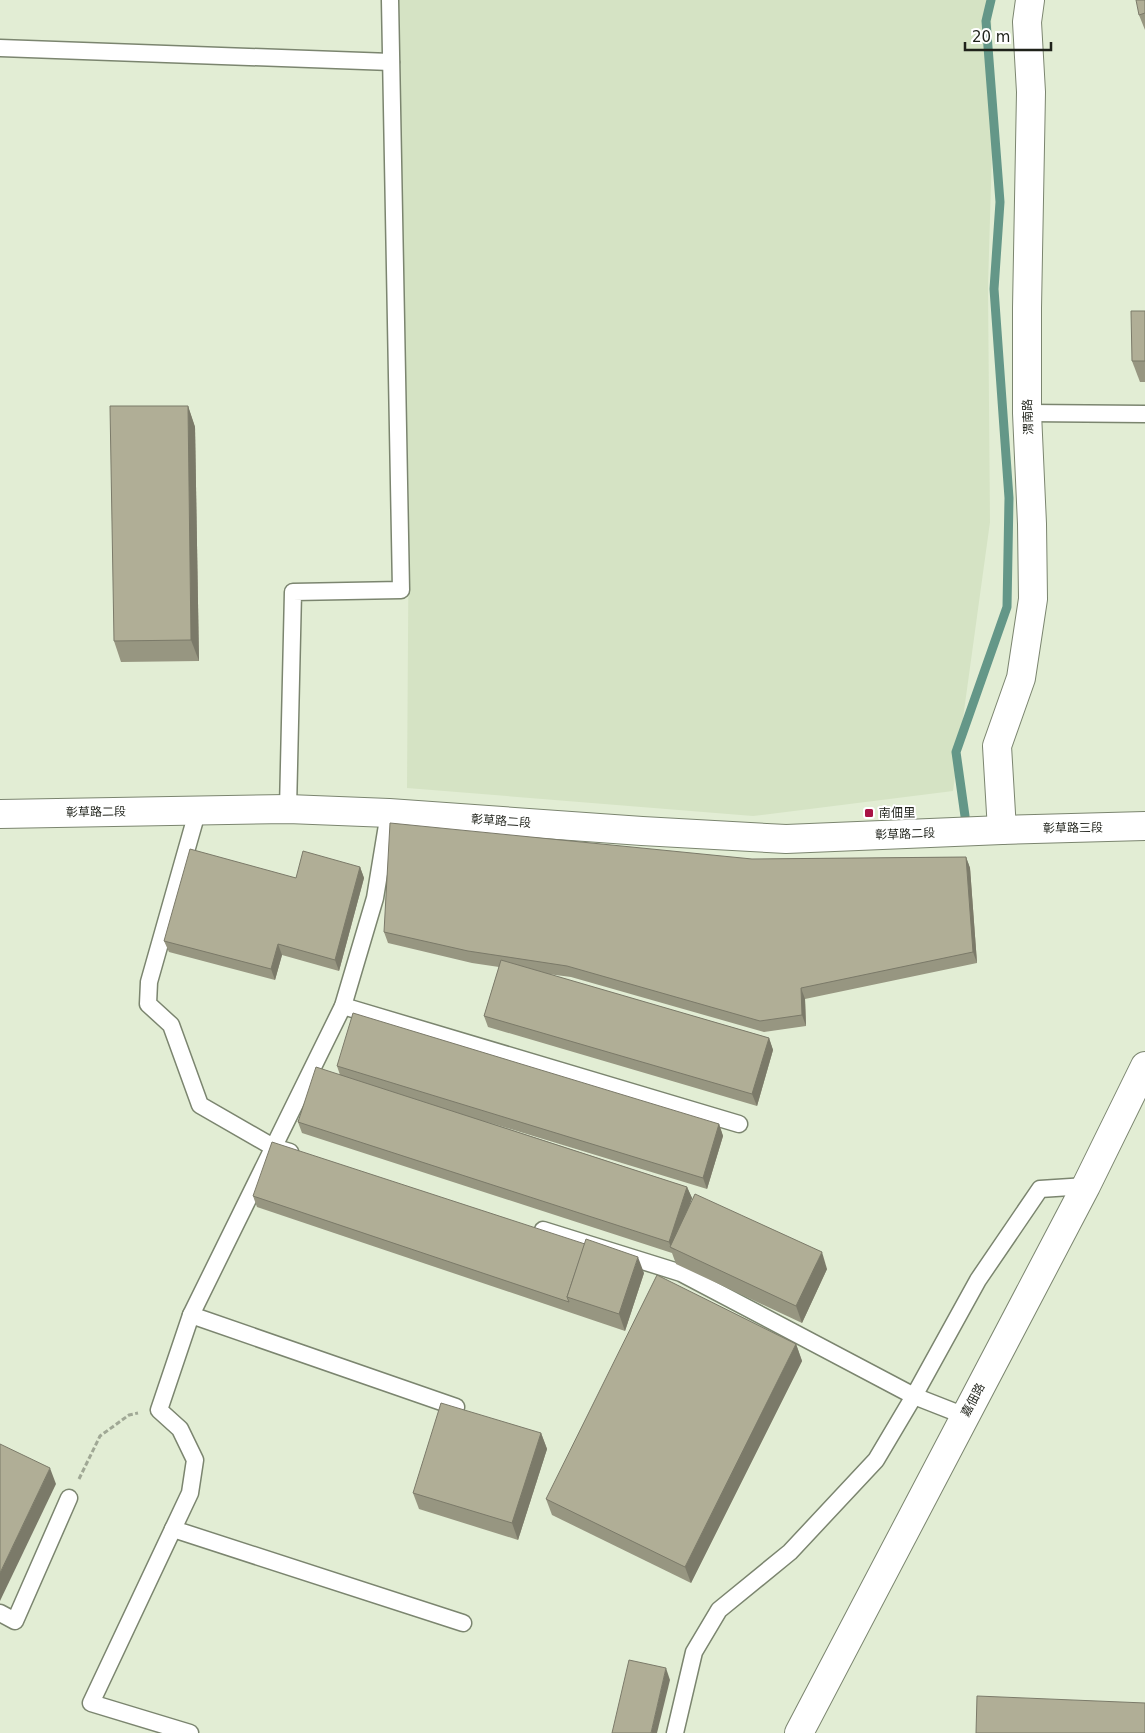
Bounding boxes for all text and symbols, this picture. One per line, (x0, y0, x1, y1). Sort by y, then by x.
scale bar (965, 20, 1051, 52)
text: 20 m (972, 28, 1010, 46)
street label: 渭南路 (1020, 399, 1036, 435)
street label: 彰草路二段 (66, 804, 126, 820)
place label: 南佃里 (879, 806, 915, 820)
marker: 南佃里 (863, 807, 875, 819)
street label: 彰草路二段 (471, 812, 531, 830)
street label: 彰草路三段 (1043, 820, 1103, 836)
street label: 彰草路二段 (875, 826, 935, 842)
street label: 嘉佃路 (958, 1381, 988, 1419)

